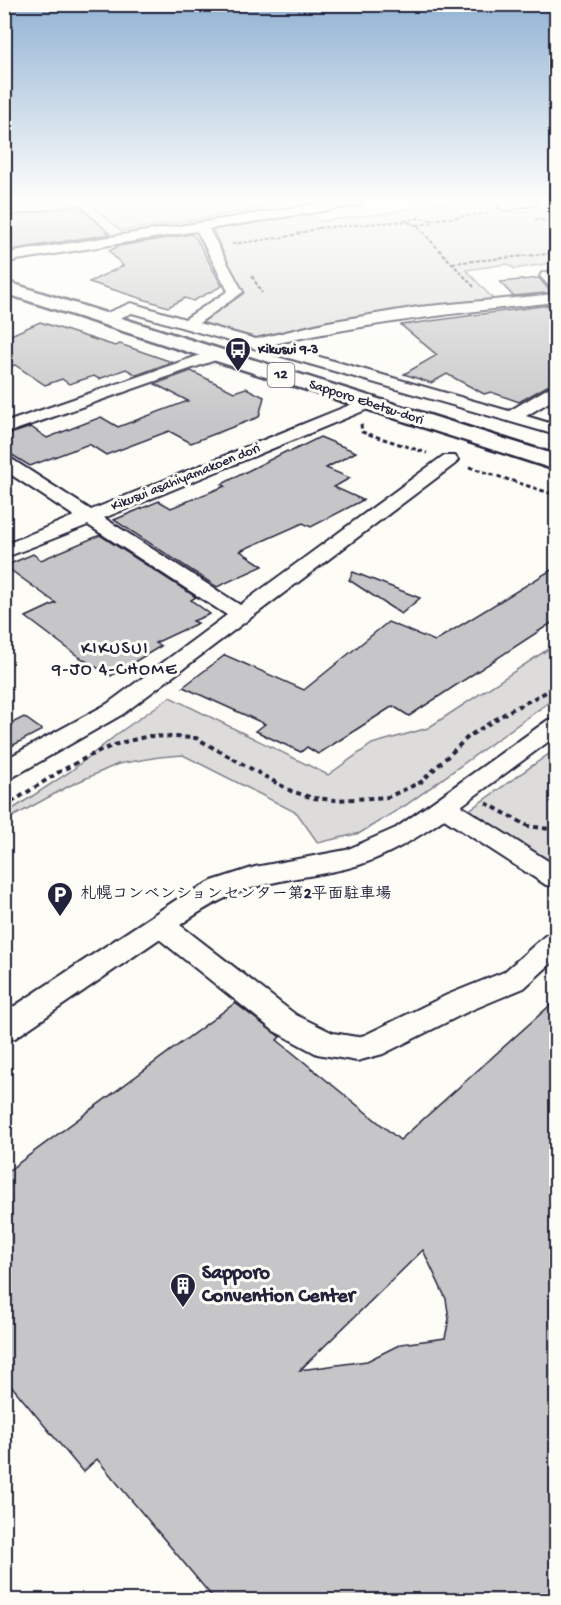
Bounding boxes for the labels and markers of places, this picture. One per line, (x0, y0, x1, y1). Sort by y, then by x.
bus stop icon: Kikusui 9-3 (223, 335, 253, 373)
place label: Kikusui 9-3 (257, 342, 318, 359)
parking icon: 札幌コンベンションセンター第2平面駐車場 (45, 880, 75, 918)
place label: 札幌コンベンションセンター第2平面駐車場 (80, 884, 392, 905)
place label: Sapporo Convention Center (201, 1263, 357, 1309)
building icon: Sapporo Convention Center (168, 1271, 198, 1309)

